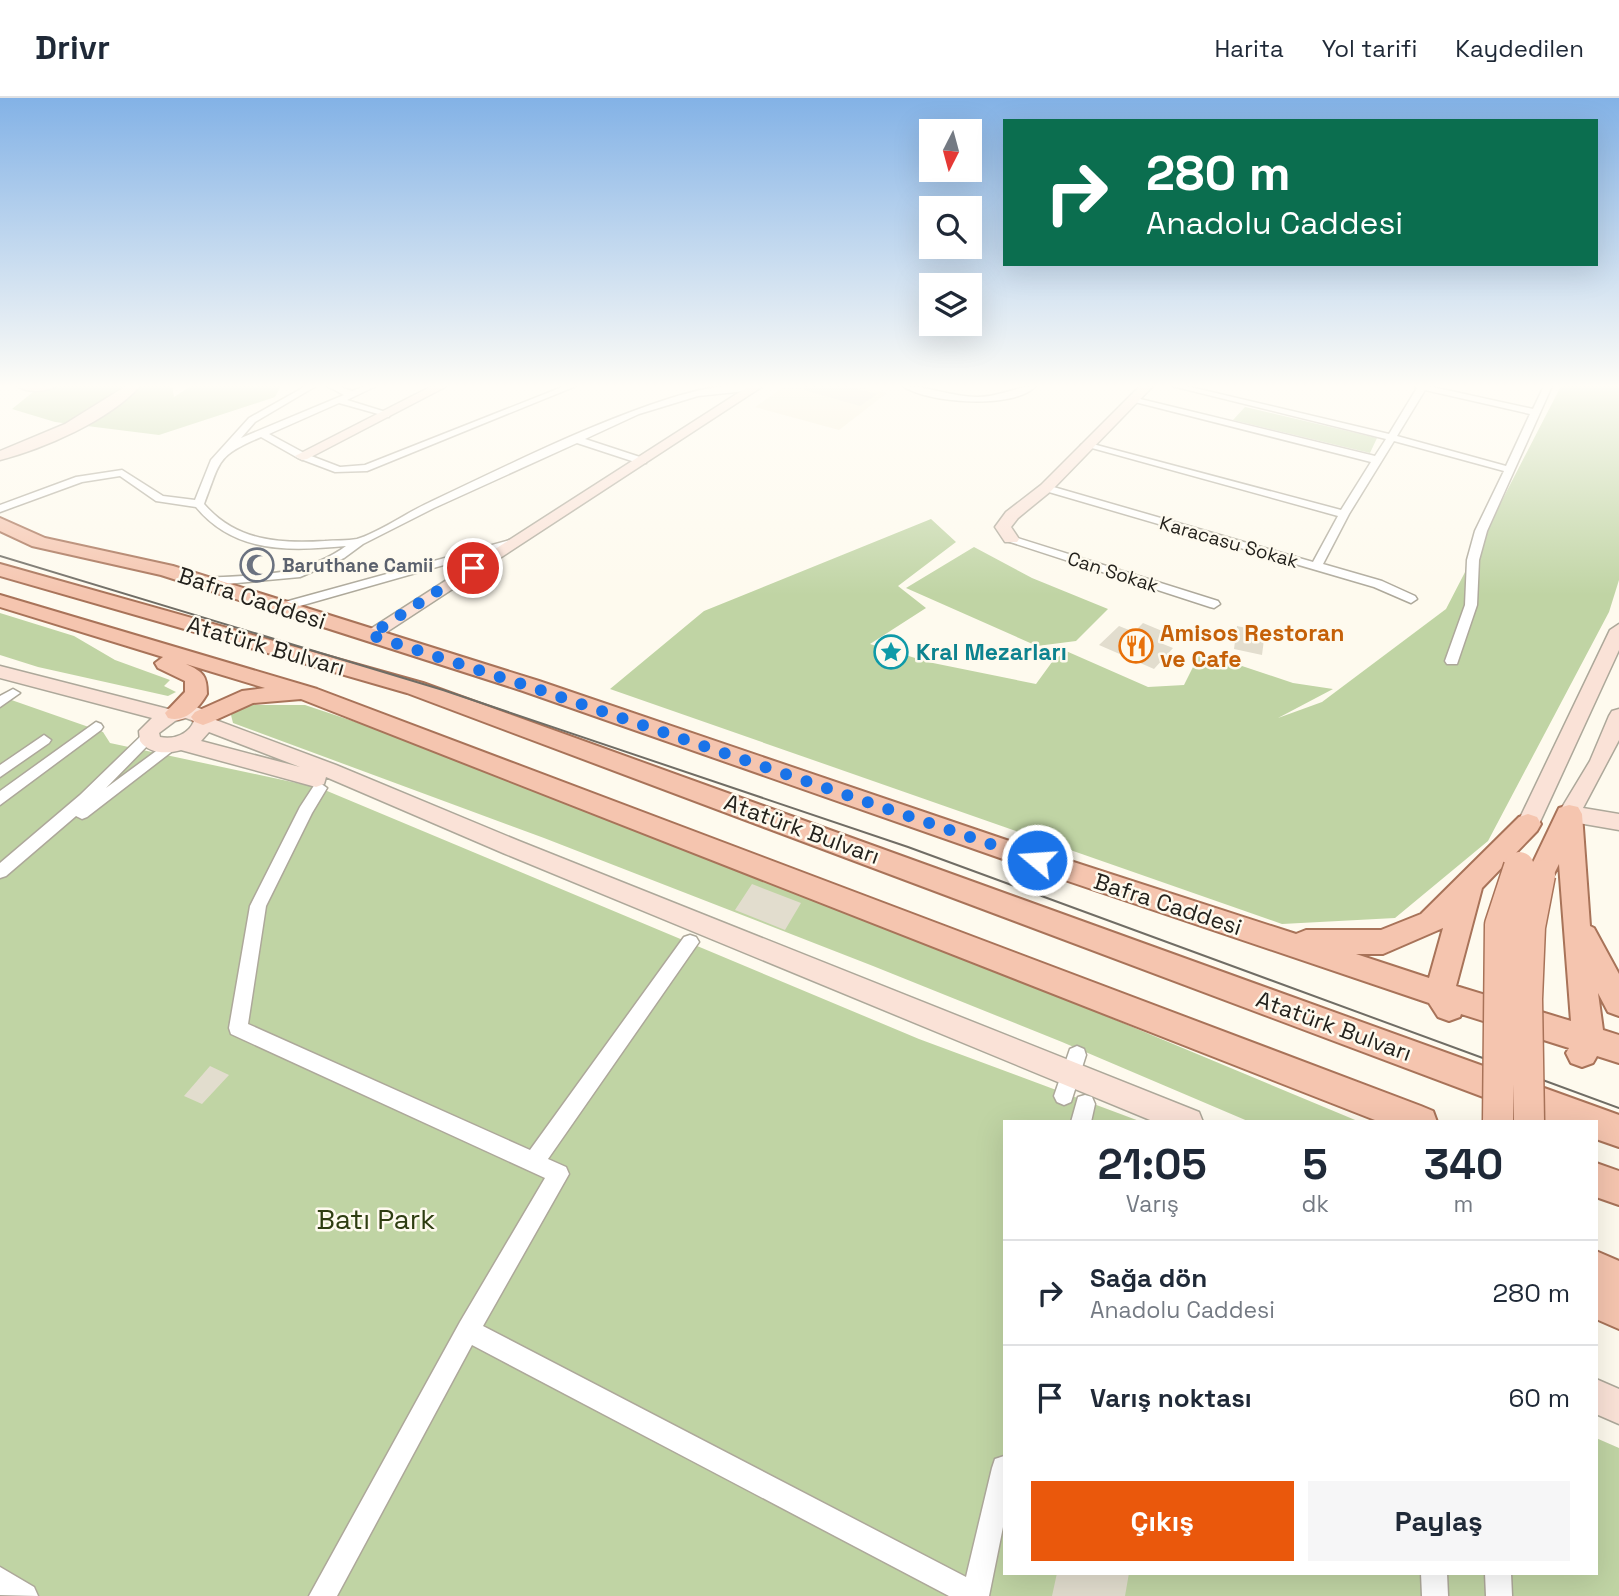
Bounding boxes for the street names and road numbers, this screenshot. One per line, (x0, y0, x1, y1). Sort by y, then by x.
street label: Karacasu Sokak (1157, 510, 1301, 574)
street label: Can Sokak (1064, 546, 1162, 598)
street label: Bafra Caddesi (174, 560, 330, 636)
street label: Atatürk Bulvarı (183, 609, 349, 683)
street label: Atatürk Bulvarı (720, 787, 884, 871)
street label: Bafra Caddesi (1090, 866, 1246, 942)
street label: Atatürk Bulvarı (1252, 984, 1416, 1068)

